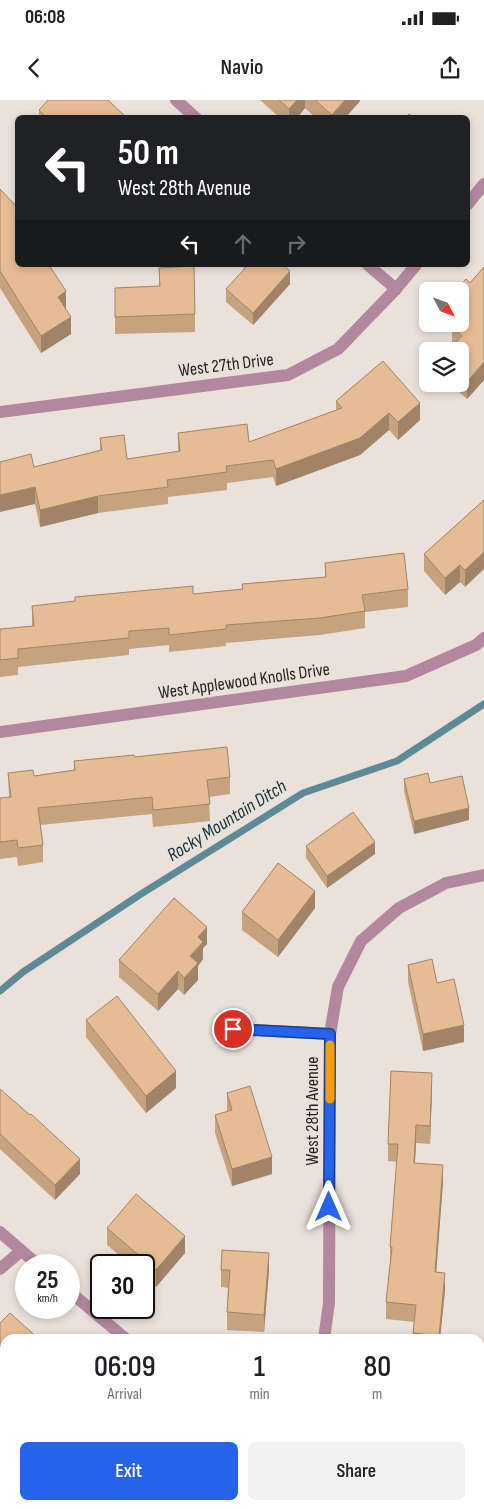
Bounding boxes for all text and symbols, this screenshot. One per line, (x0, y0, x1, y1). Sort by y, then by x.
text: 06:08 (25, 6, 65, 29)
icon: back (20, 54, 48, 82)
text: Navio (221, 54, 263, 81)
icon: share (436, 54, 464, 82)
text: 50 m (118, 132, 179, 175)
icon: left (35, 135, 100, 200)
text: West 28th Avenue (118, 175, 251, 202)
icon: left (176, 230, 204, 258)
icon: ahead (229, 230, 257, 258)
icon: right (282, 230, 310, 258)
north arrow (419, 282, 469, 332)
map controls (419, 282, 469, 392)
button: layers (419, 342, 469, 392)
street label: West 27th Drive (177, 349, 275, 381)
street label: West Applewood Knolls Drive (157, 659, 331, 703)
water label: Rocky Mountain Ditch (163, 775, 291, 867)
pin (212, 1008, 254, 1050)
icon: arrive (219, 1015, 247, 1043)
street label: West 28th Avenue (302, 1057, 323, 1165)
position arrow (302, 1180, 354, 1232)
speed limit sign: 30 (90, 1254, 155, 1319)
text: 25 (37, 1265, 58, 1296)
text: km/h (37, 1291, 58, 1306)
text: 06:09 (94, 1349, 156, 1385)
text: 1 (254, 1349, 265, 1385)
text: 80 (363, 1349, 391, 1385)
text: Arrival (108, 1385, 142, 1404)
text: min (249, 1385, 270, 1404)
text: m (372, 1385, 382, 1404)
button: Exit (20, 1442, 238, 1500)
button: Share (248, 1442, 465, 1500)

